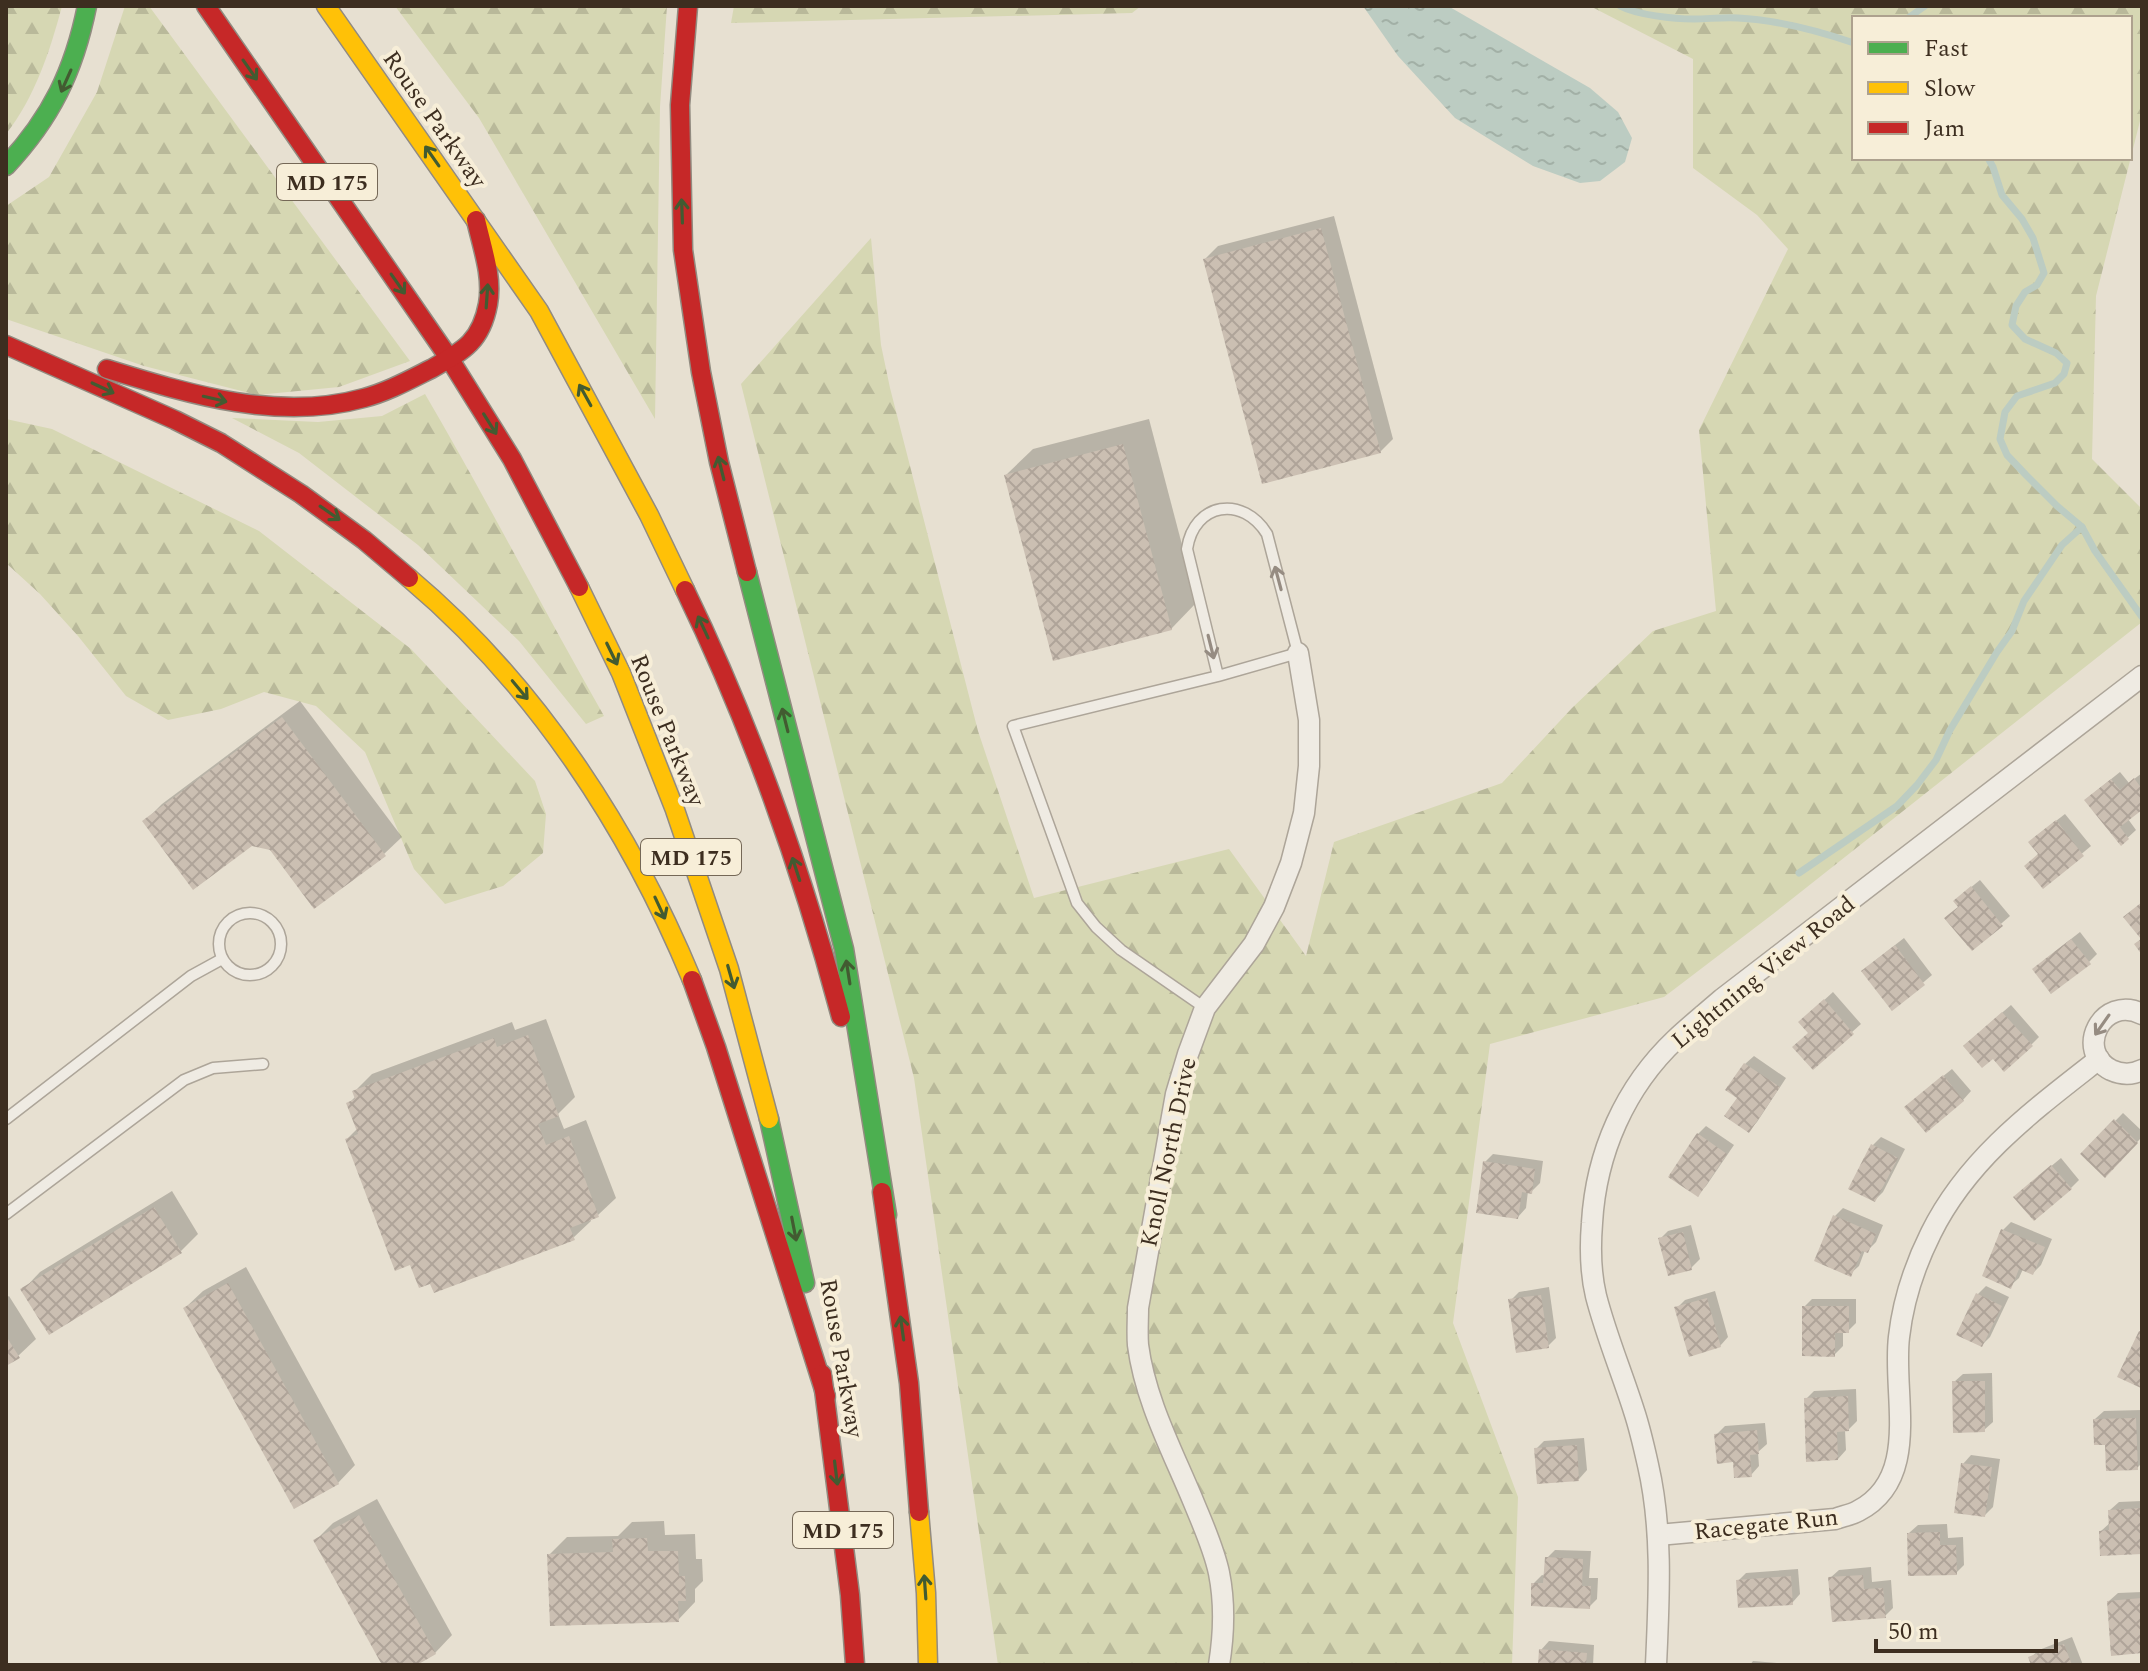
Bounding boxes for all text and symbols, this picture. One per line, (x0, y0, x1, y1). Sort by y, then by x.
legend (1852, 16, 2132, 160)
text: Fast (1924, 31, 1969, 67)
street label: Rouse Parkway (373, 43, 496, 197)
one-way arrow (242, 59, 258, 81)
one-way arrow (58, 68, 73, 92)
text: Slow (1924, 71, 1976, 107)
text: Jam (1924, 111, 1965, 147)
one-way arrow (423, 146, 440, 168)
road number: MD 175 (277, 164, 377, 200)
one-way arrow (674, 198, 689, 225)
one-way arrow (390, 272, 406, 294)
one-way arrow (480, 283, 495, 310)
one-way arrow (91, 381, 115, 396)
one-way arrow (576, 384, 592, 408)
one-way arrow (202, 392, 228, 407)
one-way arrow (483, 412, 499, 435)
one-way arrow (713, 456, 728, 482)
one-way arrow (318, 505, 340, 521)
one-way arrow (1270, 565, 1285, 591)
one-way arrow (694, 615, 709, 640)
one-way arrow (1204, 634, 1219, 660)
one-way arrow (604, 642, 620, 666)
street label: Rouse Parkway (620, 649, 714, 813)
one-way arrow (511, 679, 529, 699)
one-way arrow (777, 708, 792, 733)
road number: MD 175 (641, 839, 741, 875)
one-way arrow (787, 857, 802, 882)
street label: Lightning View Road (1664, 887, 1863, 1058)
one-way arrow (653, 896, 668, 920)
one-way arrow (840, 960, 855, 985)
one-way arrow (724, 963, 739, 989)
one-way arrow (2094, 1014, 2111, 1035)
street label: Knoll North Drive (1131, 1054, 1207, 1250)
one-way arrow (788, 1215, 803, 1241)
street label: Rouse Parkway (809, 1276, 873, 1442)
one-way arrow (894, 1316, 909, 1341)
one-way arrow (828, 1459, 843, 1486)
street label: Racegate Run (1692, 1500, 1840, 1550)
road number: MD 175 (793, 1512, 893, 1548)
one-way arrow (917, 1574, 932, 1601)
scale bar (1876, 1603, 2056, 1653)
text: 50 m (1888, 1614, 1939, 1650)

